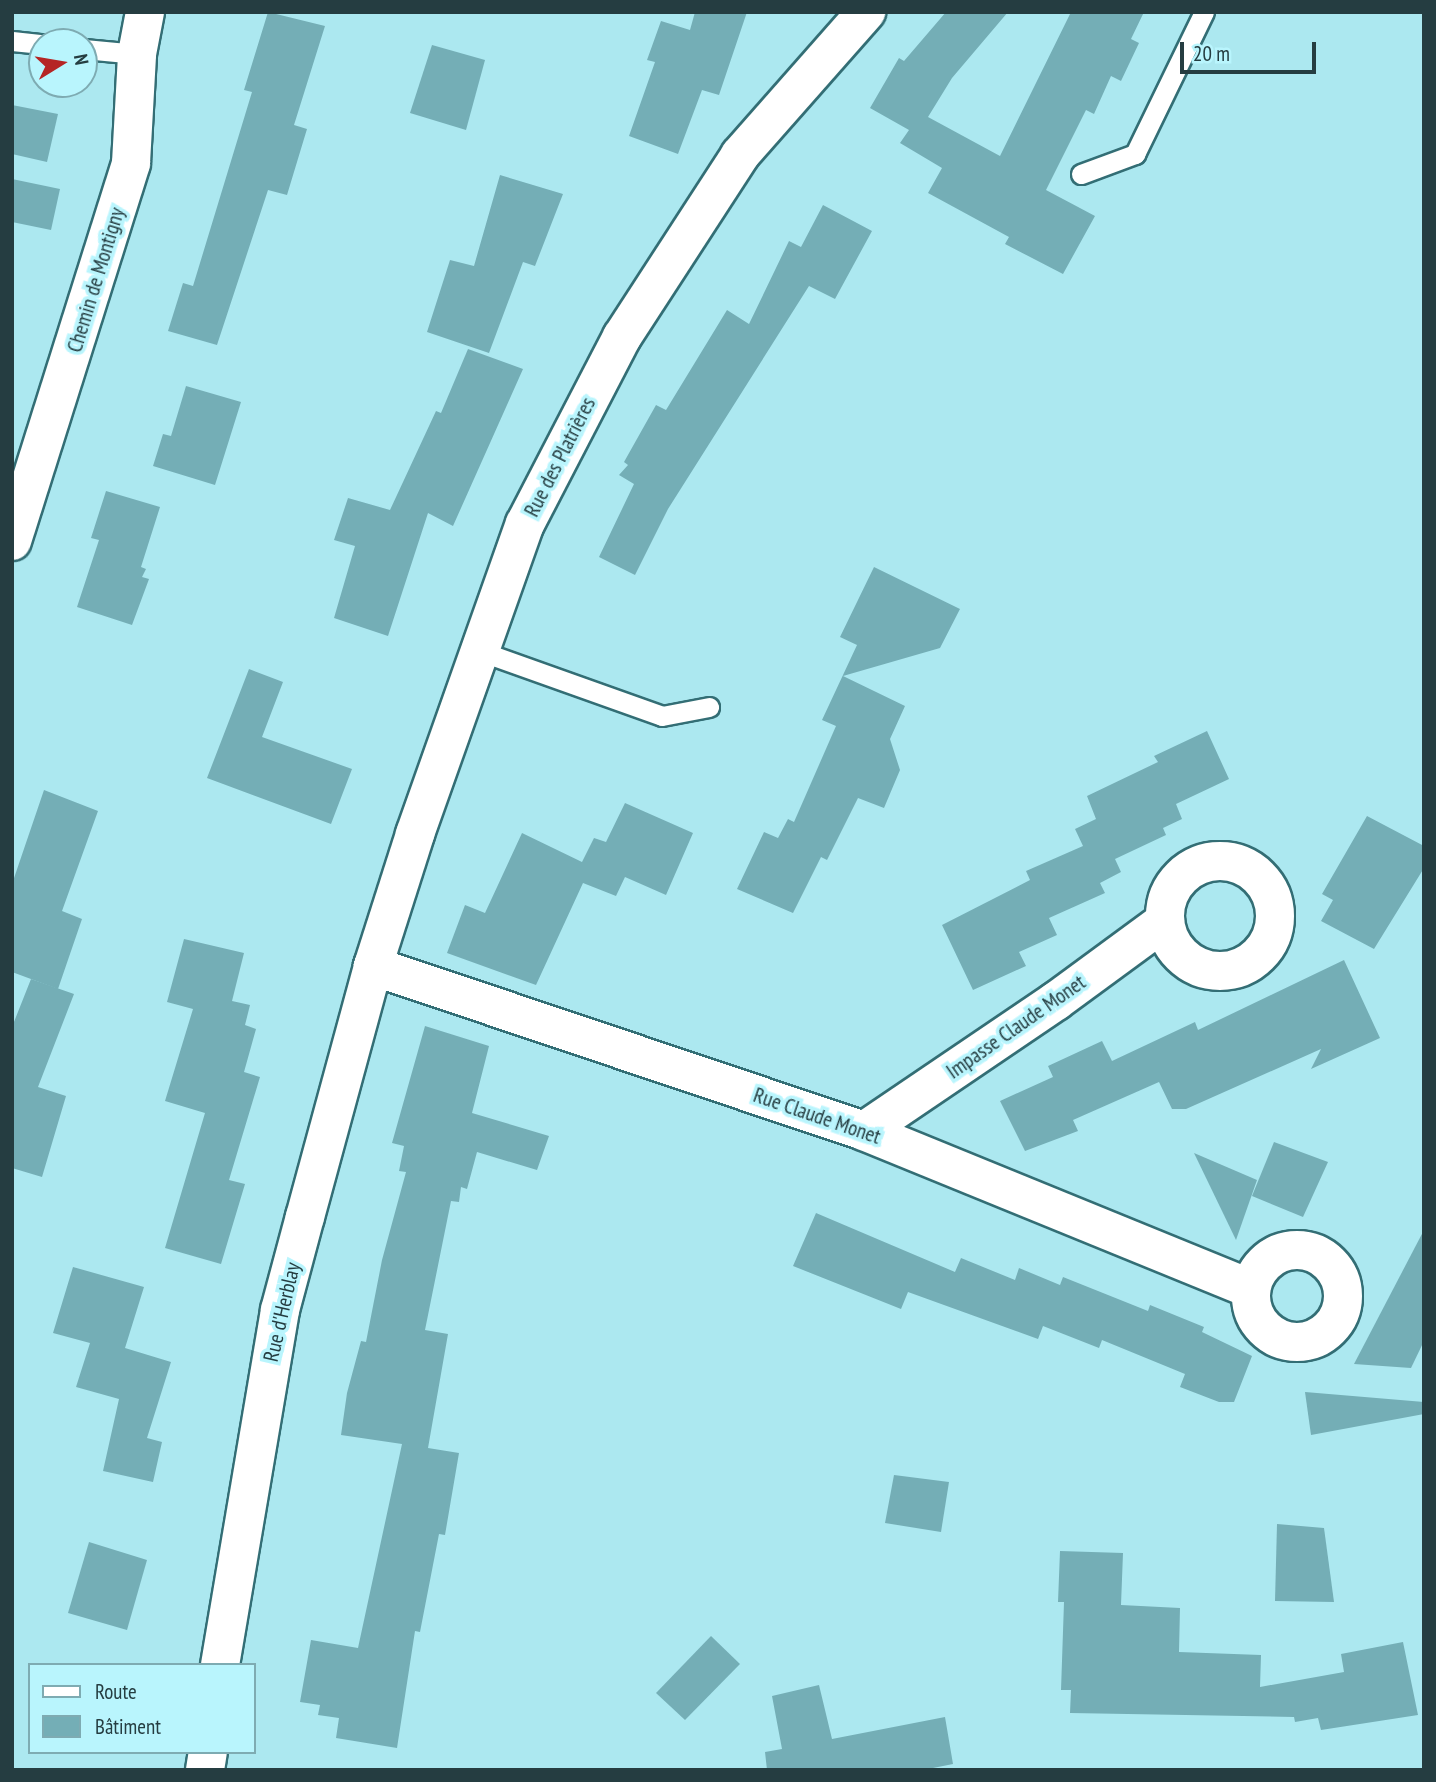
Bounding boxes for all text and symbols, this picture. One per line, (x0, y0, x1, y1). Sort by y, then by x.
north arrow (28, 28, 98, 98)
scale bar (1184, 28, 1320, 72)
text: 20 m (1193, 40, 1230, 67)
text: N (69, 52, 94, 67)
street label: Chemin de Montigny (62, 205, 130, 355)
street label: Rue des Platrières (519, 393, 601, 521)
street label: Impasse Claude Monet (942, 970, 1090, 1084)
street label: Rue Claude Monet (750, 1082, 884, 1150)
street label: Rue d'Herblay (258, 1260, 306, 1364)
legend (28, 1663, 256, 1754)
text: Route (95, 1678, 137, 1705)
text: Bâtiment (95, 1713, 161, 1740)

